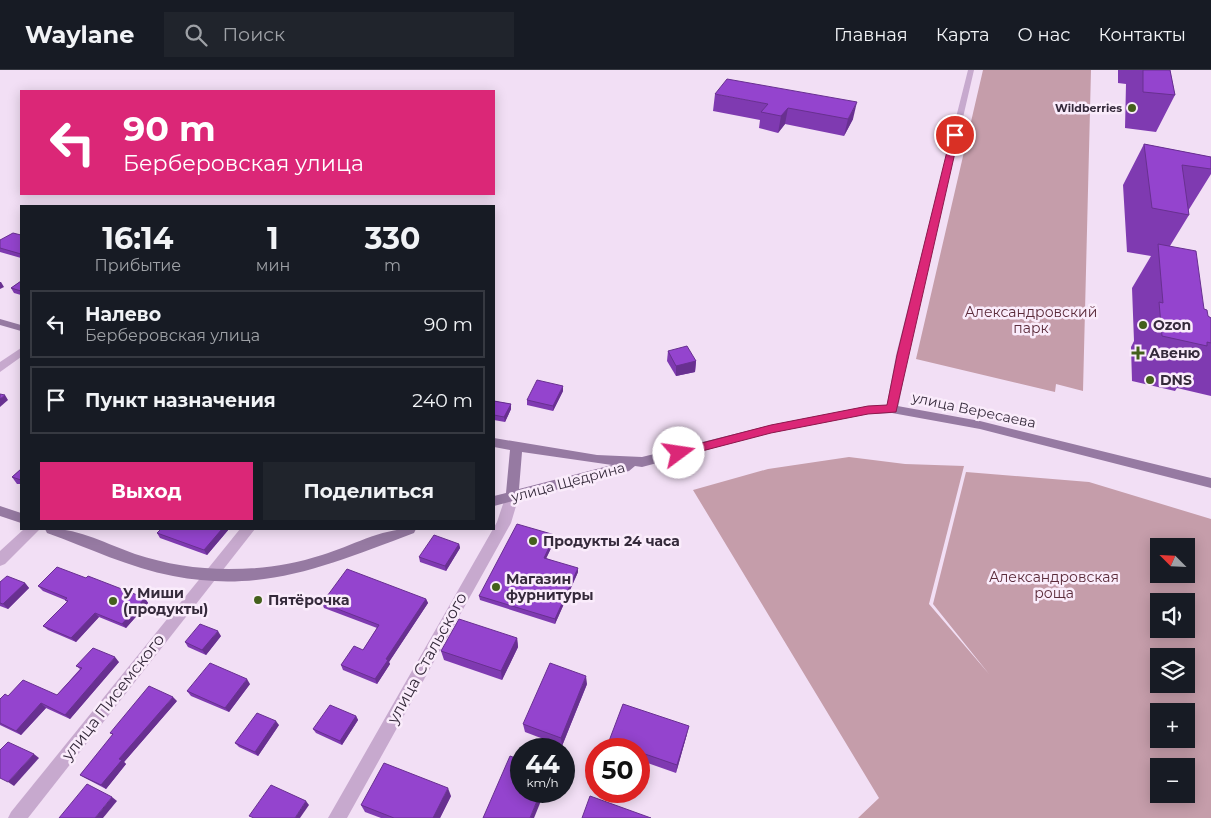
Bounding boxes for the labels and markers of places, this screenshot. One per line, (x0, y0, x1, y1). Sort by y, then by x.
place label: Wildberries (1055, 101, 1122, 115)
marker: Wildberries (1126, 102, 1138, 114)
pin (934, 114, 976, 156)
place label: Ozon (1153, 316, 1191, 334)
marker: Ozon (1137, 319, 1149, 331)
place label: Авеню (1149, 344, 1201, 362)
marker: Авеню (1131, 346, 1145, 360)
place label: DNS (1160, 371, 1192, 389)
marker: DNS (1144, 374, 1156, 386)
place label: Продукты 24 часа (543, 532, 680, 550)
marker: Продукты 24 часа (527, 535, 539, 547)
place label: Магазин фурнитуры (506, 570, 594, 604)
marker: Магазин фурнитуры (490, 581, 502, 593)
place label: У Миши (продукты) (123, 584, 208, 618)
place label: Пятёрочка (268, 591, 349, 609)
marker: Пятёрочка (252, 594, 264, 606)
marker: У Миши (продукты) (107, 595, 119, 607)

